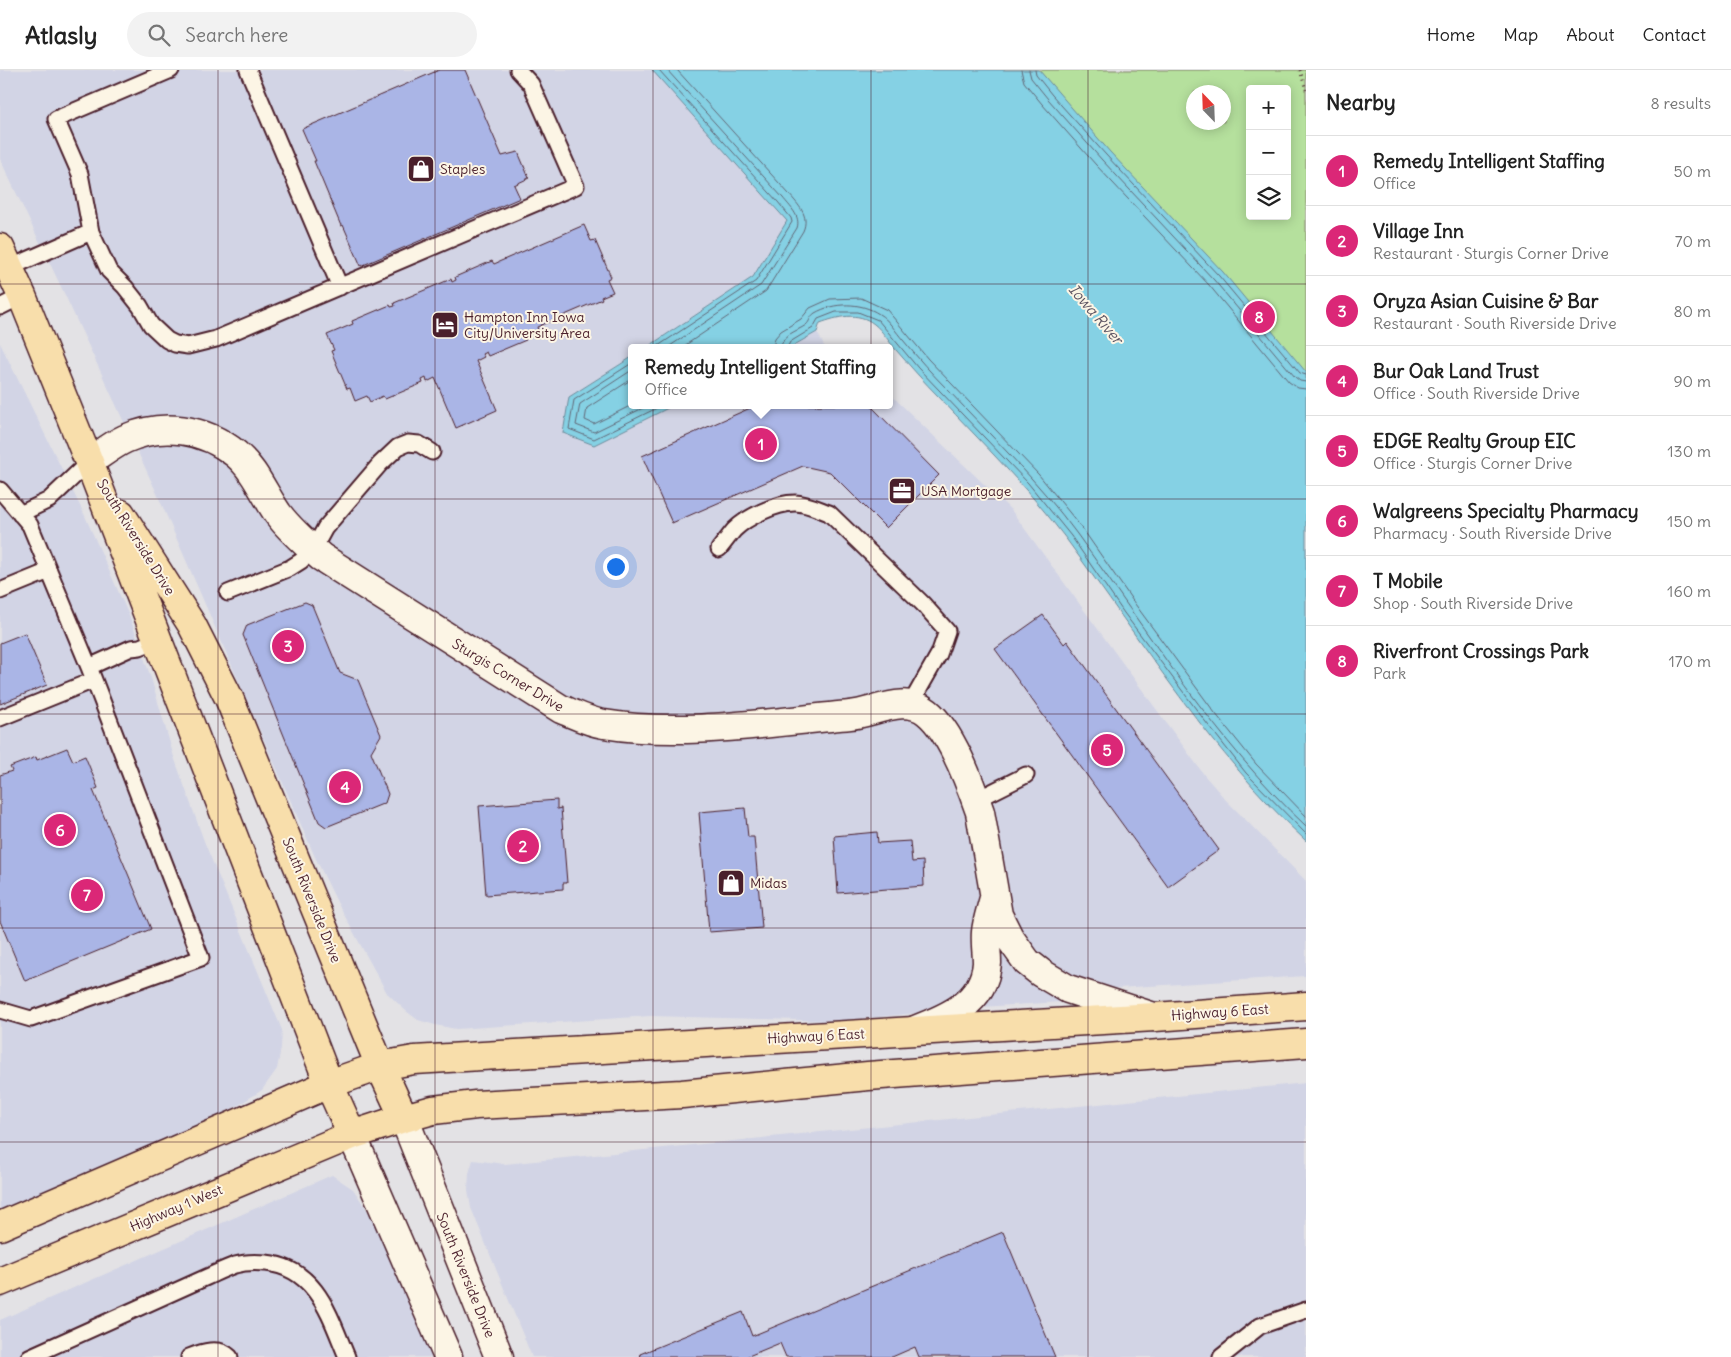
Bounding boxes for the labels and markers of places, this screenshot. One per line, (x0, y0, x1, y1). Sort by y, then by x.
shop icon: Staples (406, 154, 436, 184)
place label: Staples (440, 160, 485, 178)
pin: 8 (1243, 298, 1275, 336)
place label: Hampton Inn Iowa City/University Area (464, 308, 590, 342)
hotel icon: Hampton Inn Iowa City/University Area (430, 310, 460, 340)
pin: 1 (745, 425, 777, 463)
office icon: USA Mortgage (887, 476, 917, 506)
place label: USA Mortgage (921, 482, 1011, 500)
pin: 3 (272, 627, 304, 665)
pin: 5 (1091, 731, 1123, 769)
pin: 4 (329, 768, 361, 806)
pin: 6 (44, 811, 76, 849)
pin: 2 (507, 827, 539, 865)
shop icon: Midas (716, 868, 746, 898)
place label: Midas (750, 874, 787, 892)
pin: 7 (71, 876, 103, 914)

